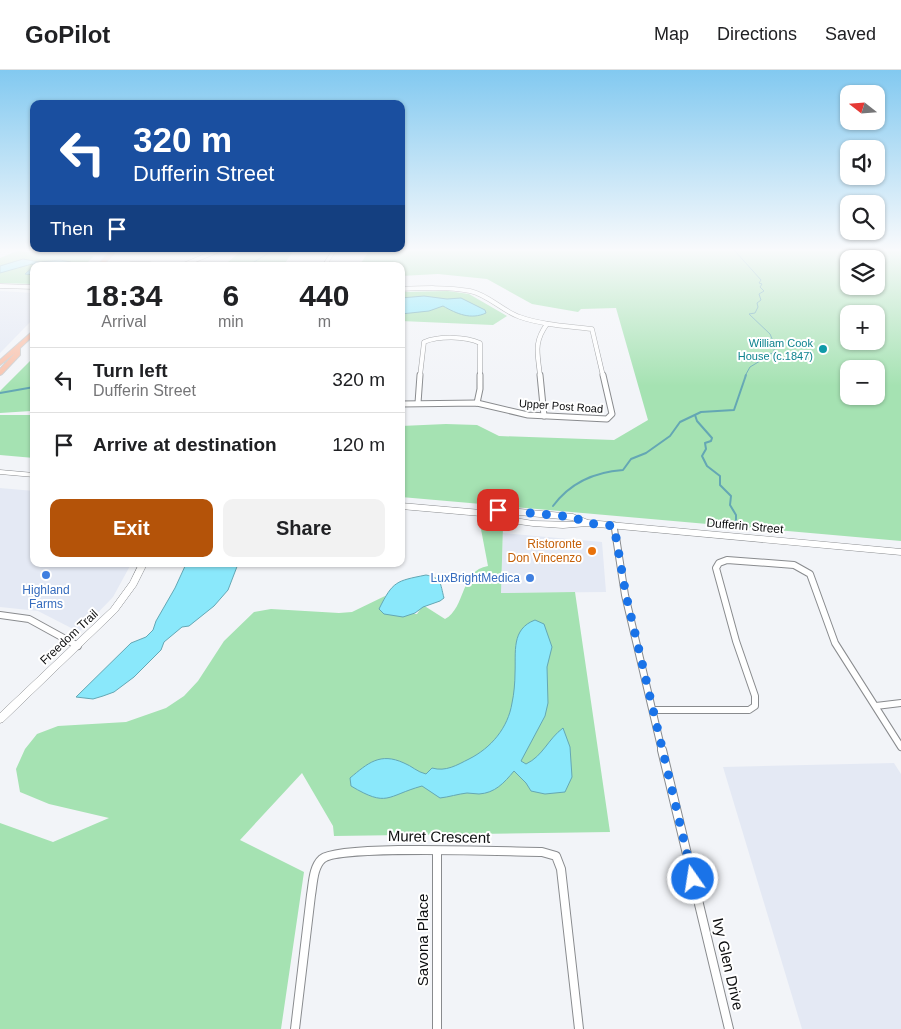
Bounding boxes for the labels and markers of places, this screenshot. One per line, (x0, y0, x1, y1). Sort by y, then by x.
place label: William Cook House (c.1847) (738, 337, 813, 362)
marker: William Cook House (c.1847) (817, 343, 829, 355)
pin (477, 489, 519, 531)
place label: Ristoronte Don Vincenzo (508, 537, 582, 565)
marker: Ristoronte Don Vincenzo (586, 545, 598, 557)
marker: Highland Farms (40, 569, 52, 581)
place label: LuxBrightMedica (431, 571, 520, 585)
marker: LuxBrightMedica (524, 572, 536, 584)
place label: Highland Farms (22, 583, 70, 611)

